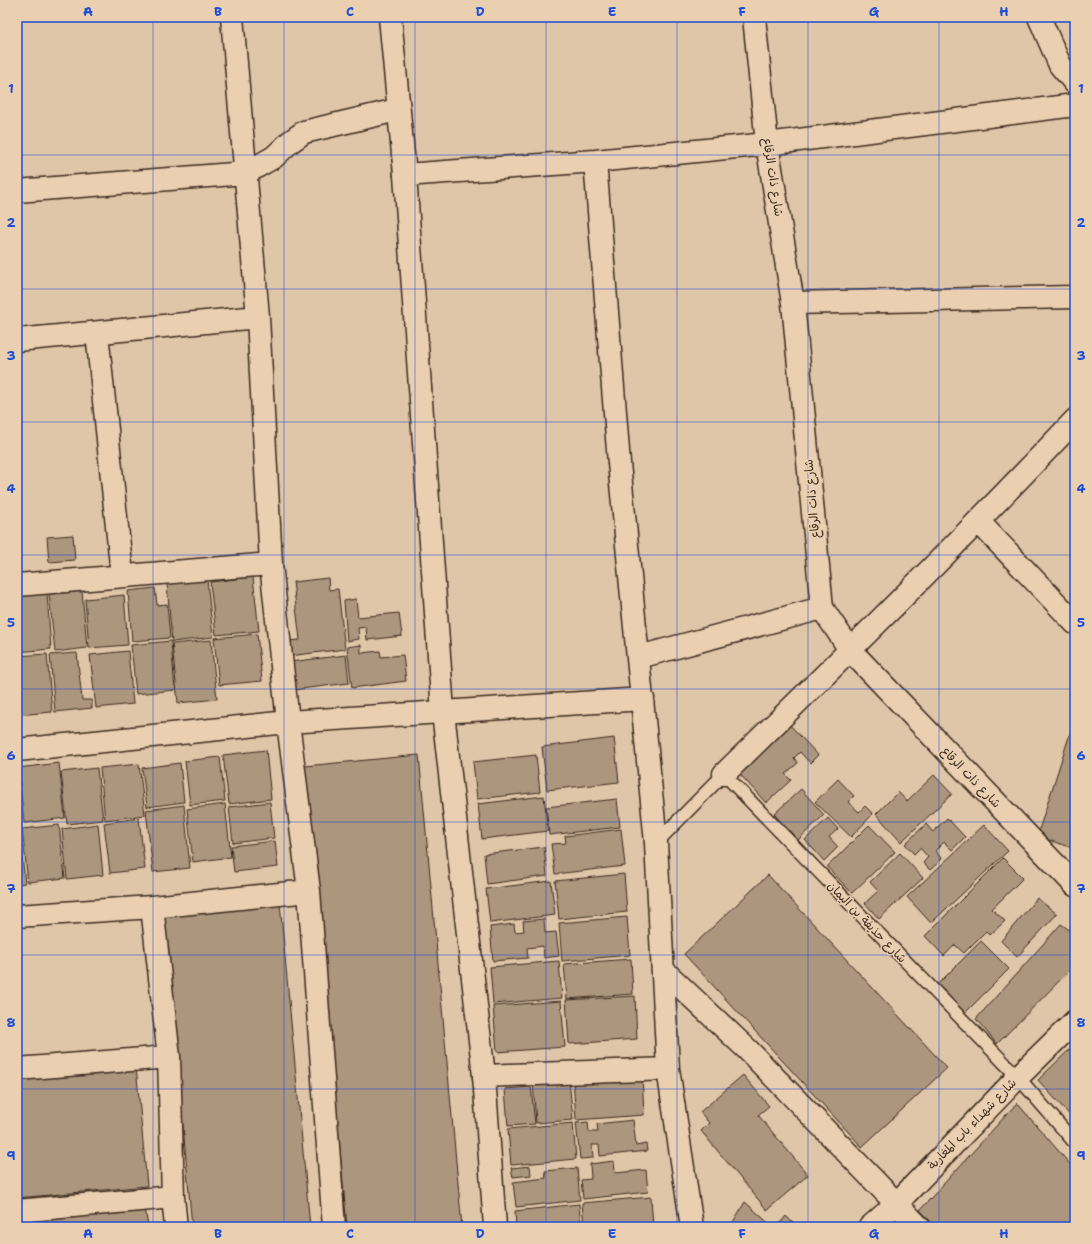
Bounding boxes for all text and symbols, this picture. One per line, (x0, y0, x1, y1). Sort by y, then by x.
text: A (83, 3, 93, 20)
text: B (214, 3, 222, 20)
text: C (346, 3, 354, 20)
text: D (475, 3, 485, 20)
text: E (608, 3, 617, 20)
text: F (738, 3, 746, 20)
text: G (869, 3, 880, 20)
text: H (999, 3, 1009, 20)
text: 1 (8, 80, 14, 97)
text: 1 (1078, 80, 1084, 97)
street label: شارع ذات الرقاع (758, 136, 787, 218)
text: 2 (6, 214, 16, 231)
text: 2 (1076, 214, 1086, 231)
text: 3 (6, 347, 16, 364)
text: 3 (1076, 347, 1086, 364)
street label: شارع ذات الرقاع (801, 459, 824, 539)
text: 4 (6, 480, 16, 497)
text: 4 (1076, 480, 1086, 497)
text: 5 (7, 614, 15, 631)
text: 5 (1077, 614, 1085, 631)
street label: شارع ذات الرقاع (937, 743, 1004, 812)
text: 6 (6, 747, 16, 764)
text: 6 (1076, 747, 1086, 764)
street label: شارع حذيفة بن اليمان (823, 878, 910, 967)
text: 7 (6, 880, 16, 897)
text: 7 (1076, 880, 1086, 897)
text: 8 (6, 1014, 16, 1031)
text: 8 (1076, 1014, 1086, 1031)
street label: شارع شهداء باب المغاربة (924, 1075, 1020, 1174)
text: 9 (6, 1147, 16, 1164)
text: 9 (1076, 1147, 1086, 1164)
text: A (83, 1225, 93, 1242)
text: B (214, 1225, 222, 1242)
text: C (346, 1225, 354, 1242)
text: D (475, 1225, 485, 1242)
text: E (608, 1225, 617, 1242)
text: F (738, 1225, 746, 1242)
text: G (869, 1225, 880, 1242)
text: H (999, 1225, 1009, 1242)

